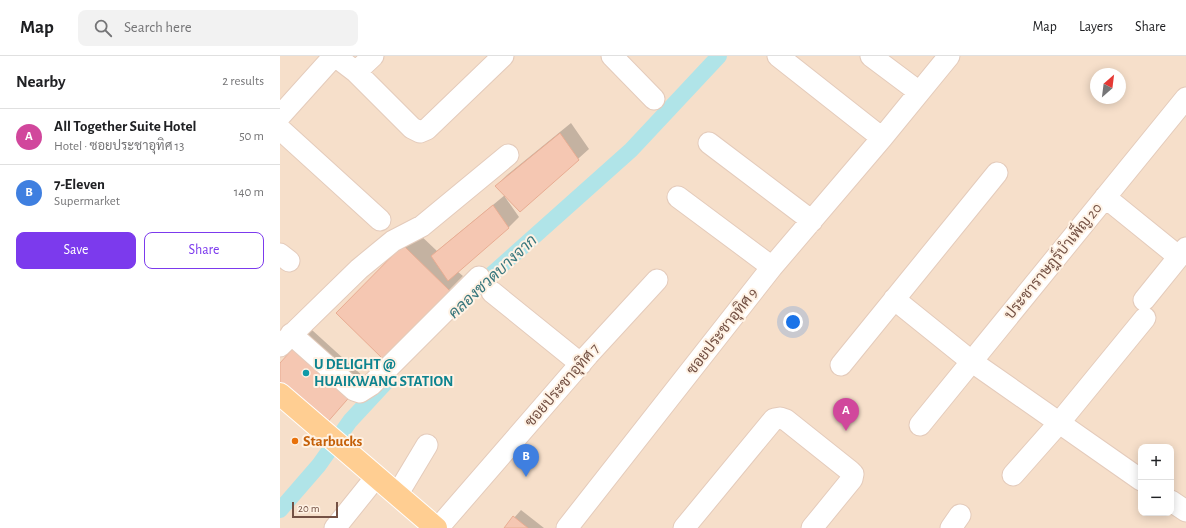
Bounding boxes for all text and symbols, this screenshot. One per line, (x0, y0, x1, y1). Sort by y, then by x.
search box (78, 10, 358, 46)
icon: search (92, 17, 114, 39)
text: Map (20, 18, 54, 37)
text: Search here (124, 20, 192, 35)
text: Map (1032, 20, 1057, 34)
text: Layers (1079, 20, 1113, 34)
text: Share (1135, 20, 1166, 34)
north arrow (1090, 68, 1126, 104)
text: Nearby (16, 73, 66, 90)
text: 2 results (222, 75, 264, 88)
text: All Together Suite Hotel (54, 119, 196, 134)
text: A (25, 130, 33, 143)
text: 50 m (239, 130, 264, 143)
text: Hotel · ซอยประชาอุทิศ 13 (54, 140, 184, 153)
text: 7-Eleven (54, 177, 105, 192)
text: B (25, 186, 33, 199)
text: 140 m (234, 186, 264, 199)
text: Supermarket (54, 195, 120, 208)
street label: ประชาราษฎร์บำเพ็ญ 20 (999, 198, 1106, 324)
button: Save (16, 232, 136, 269)
button: Share (144, 232, 264, 269)
water label: คลองชวดบางจาก (445, 232, 540, 322)
street label: ซอยประชาอุทิศ 9 (682, 284, 763, 379)
your location (783, 312, 803, 332)
street label: ซอยประชาอุทิศ 7 (521, 340, 605, 432)
place label: U DELIGHT @ HUAIKWANG STATION (314, 357, 454, 389)
marker: U DELIGHT @ HUAIKWANG STATION (301, 368, 311, 378)
pin: A (833, 398, 859, 431)
place label: Starbucks (303, 434, 363, 449)
marker: Starbucks (290, 436, 300, 446)
pin: B (513, 444, 539, 477)
map controls (1138, 444, 1174, 516)
button: + (1138, 444, 1174, 480)
button: − (1138, 480, 1174, 516)
scale bar (292, 500, 338, 519)
text: 20 m (298, 503, 319, 514)

